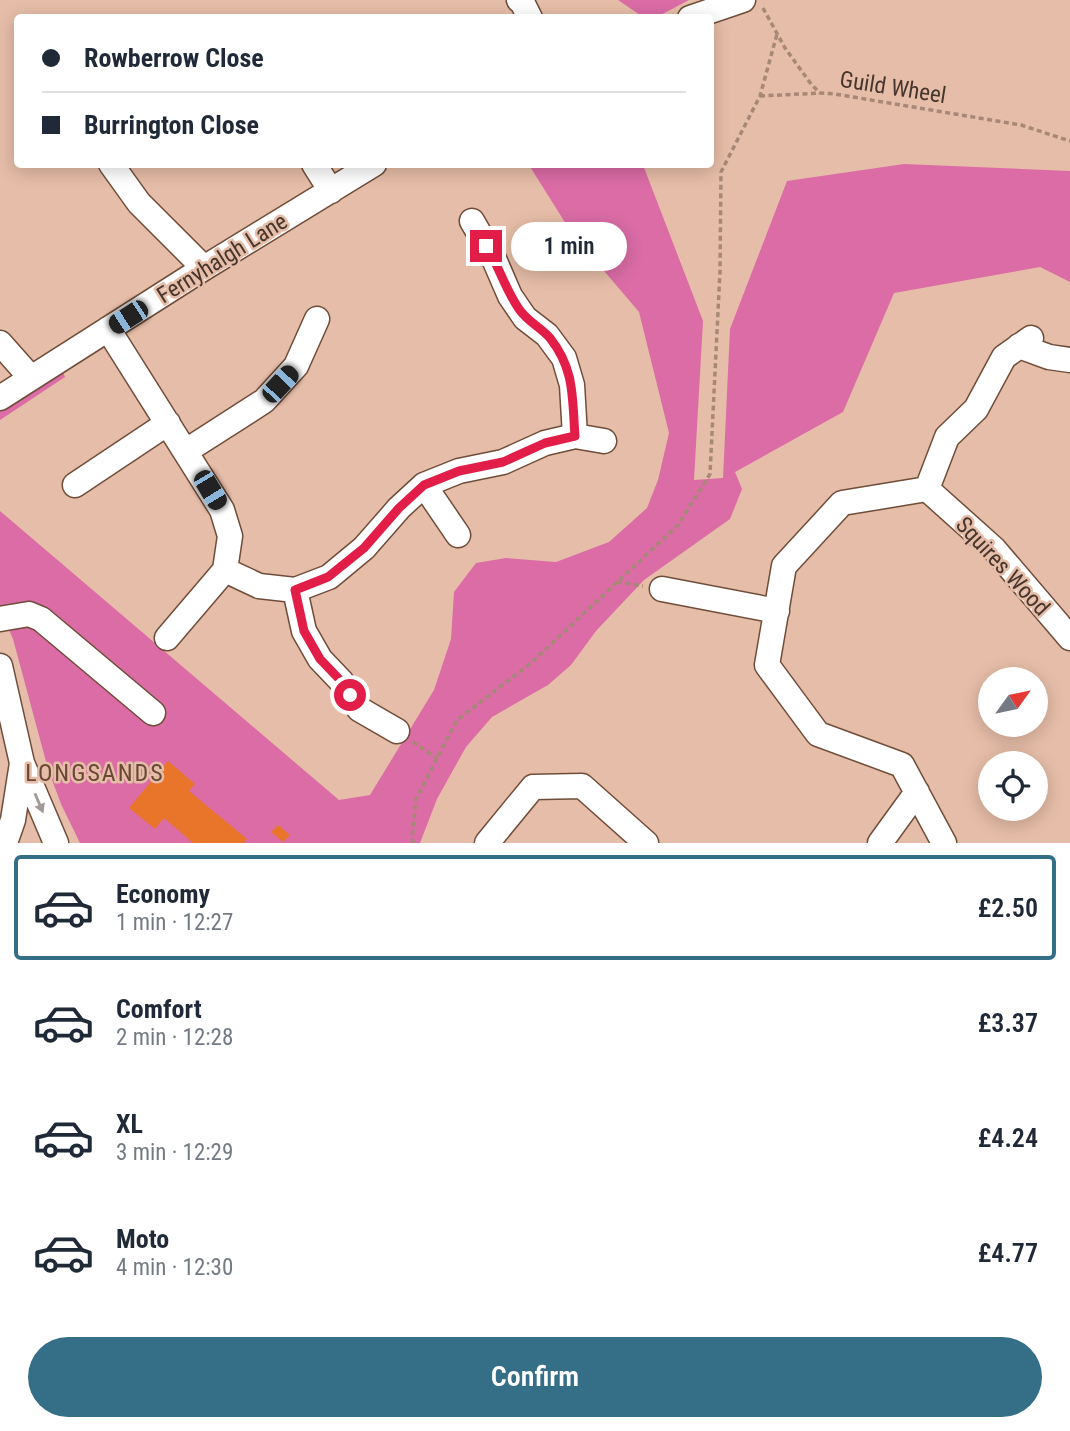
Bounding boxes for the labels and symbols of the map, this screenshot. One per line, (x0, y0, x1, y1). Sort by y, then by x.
street label: Guild Wheel (838, 66, 948, 109)
street label: Fernyhalgh Lane (152, 208, 292, 309)
callout: 1 min (510, 222, 626, 270)
route end (470, 230, 502, 262)
car (105, 297, 152, 337)
car (258, 361, 303, 407)
car (191, 467, 230, 513)
street label: Squires Wood (950, 511, 1055, 621)
north arrow (978, 667, 1048, 737)
route start (334, 679, 366, 711)
district label: LONGSANDS (25, 759, 165, 787)
one-way arrow (33, 793, 45, 813)

